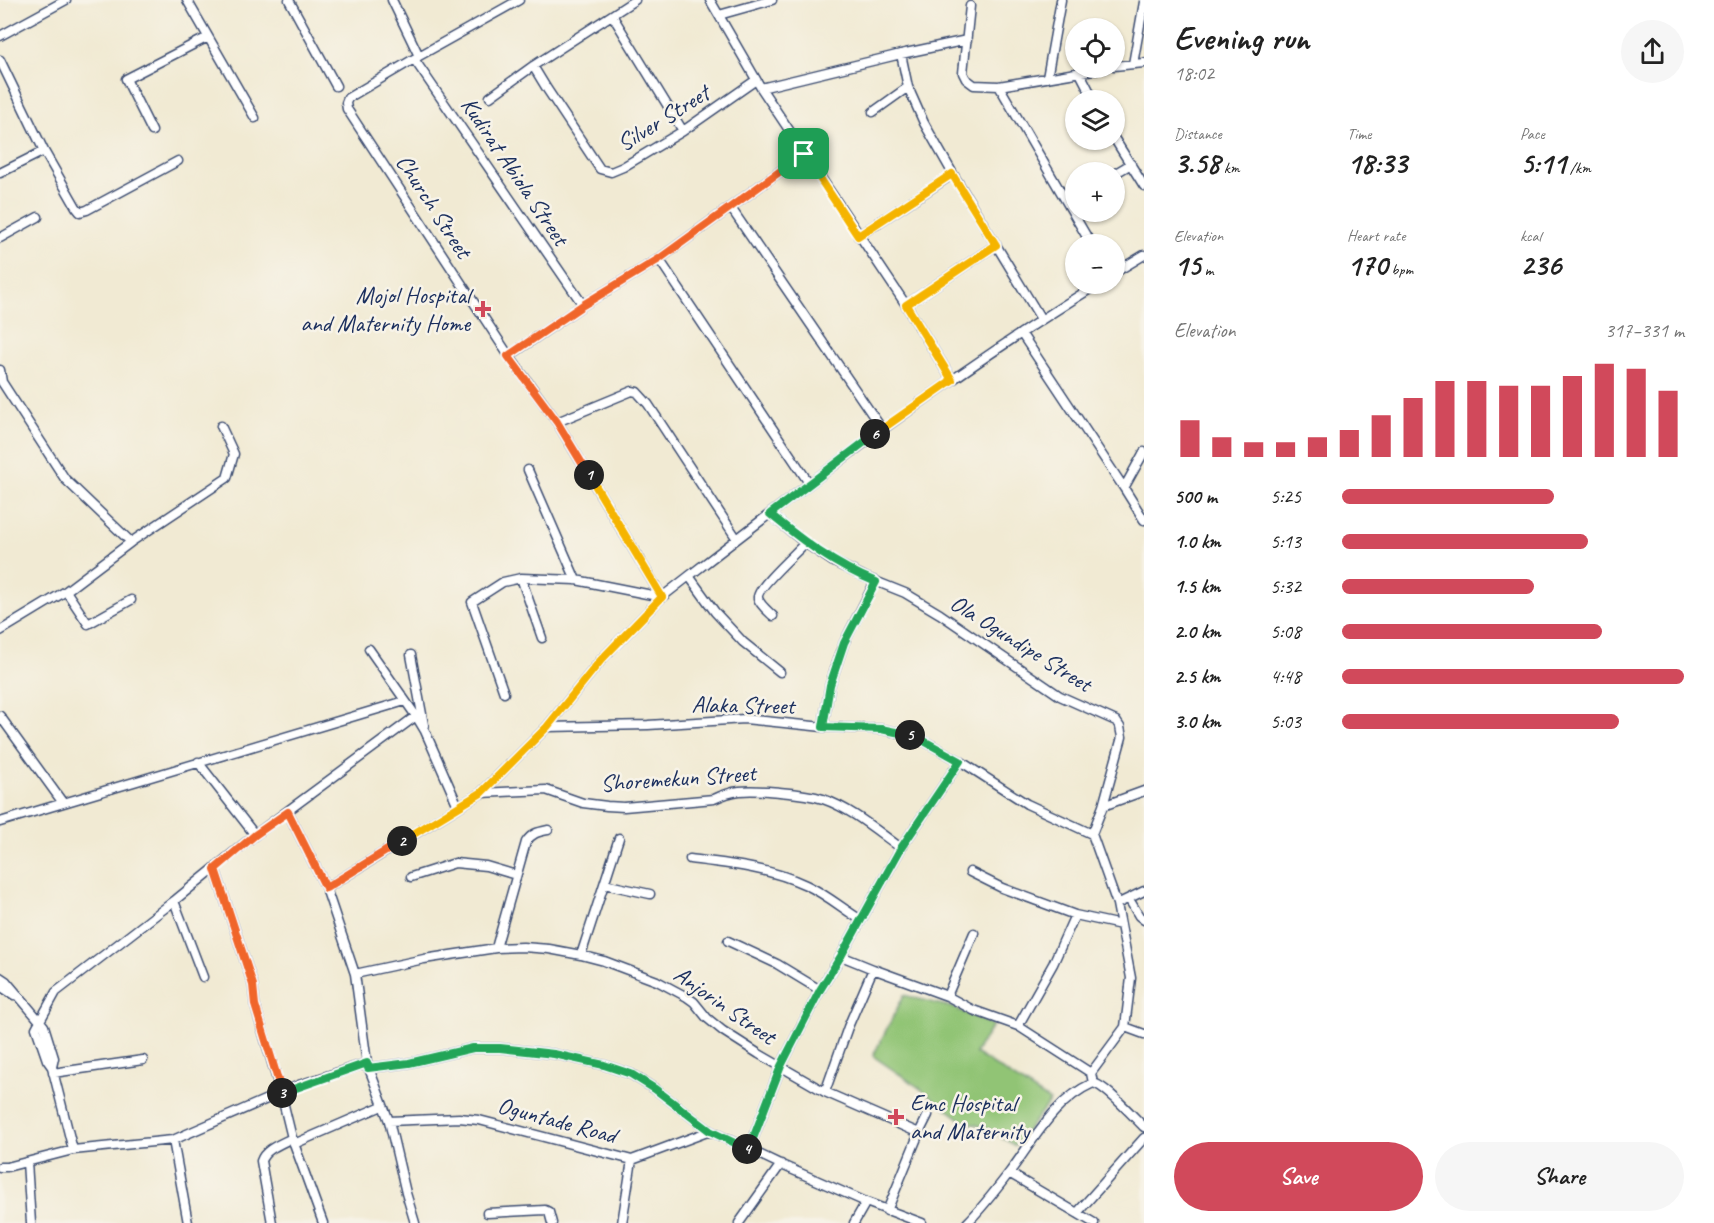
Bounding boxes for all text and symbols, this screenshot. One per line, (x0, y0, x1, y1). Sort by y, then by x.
text: Evening run (1174, 17, 1309, 59)
map controls (1065, 18, 1125, 294)
button: locate (1065, 18, 1125, 78)
button: share (1621, 20, 1684, 83)
text: 18:02 (1174, 61, 1214, 86)
street label: Silver Street (611, 76, 717, 158)
button: layers (1065, 90, 1125, 150)
street label: Kudirat Abiola Street (454, 91, 577, 253)
text: Distance (1174, 124, 1222, 144)
text: Time (1347, 124, 1371, 144)
text: Pace (1520, 124, 1545, 144)
pin (778, 128, 829, 179)
icon: arrive (787, 137, 820, 170)
text: 3.58 (1174, 144, 1220, 182)
text: 18:33 (1347, 144, 1407, 182)
text: 5:11 (1520, 144, 1566, 182)
street label: Church Street (389, 148, 480, 265)
text: km (1220, 158, 1239, 178)
text: /km (1566, 158, 1591, 178)
button: + (1065, 162, 1125, 222)
text: Elevation (1174, 226, 1223, 246)
text: Heart rate (1347, 226, 1405, 246)
text: kcal (1520, 226, 1541, 246)
button: − (1065, 234, 1125, 294)
text: 15 (1174, 246, 1201, 284)
text: 170 (1347, 246, 1387, 284)
text: 236 (1520, 246, 1561, 284)
text: m (1201, 260, 1213, 280)
text: bpm (1387, 260, 1413, 280)
place label: Mojol Hospital and Maternity Home (300, 280, 474, 338)
marker: Mojol Hospital and Maternity Home (474, 300, 492, 318)
text: Elevation (1174, 318, 1236, 343)
text: 317–331 m (1605, 318, 1684, 343)
pin: 6 (860, 419, 890, 449)
text: 6 (871, 424, 879, 444)
pin: 1 (574, 460, 604, 490)
text: 1 (585, 465, 593, 485)
text: 500 m (1174, 484, 1217, 509)
text: 5:25 (1270, 484, 1301, 509)
text: 1.0 km (1174, 529, 1221, 554)
text: 5:13 (1270, 529, 1301, 554)
text: 1.5 km (1174, 574, 1220, 599)
text: 5:32 (1270, 574, 1301, 599)
street label: Ola Ogundipe Street (945, 588, 1099, 700)
text: 2.0 km (1174, 619, 1221, 644)
text: 5:08 (1270, 619, 1301, 644)
text: 2.5 km (1174, 664, 1220, 689)
text: 4:48 (1270, 664, 1301, 689)
street label: Alaka Street (691, 689, 797, 721)
text: 3.0 km (1174, 709, 1221, 734)
text: 5:03 (1270, 709, 1301, 734)
pin: 5 (895, 720, 925, 750)
text: 5 (907, 725, 913, 745)
street label: Shoremekun Street (599, 757, 759, 798)
pin: 2 (387, 826, 417, 856)
text: 2 (398, 831, 406, 851)
street label: Anjorin Street (668, 959, 783, 1052)
pin: 3 (267, 1078, 297, 1108)
text: 3 (278, 1083, 286, 1103)
place label: Emc Hospital and Maternity (910, 1088, 1031, 1146)
street label: Oguntade Road (494, 1090, 623, 1151)
marker: Emc Hospital and Maternity (887, 1108, 905, 1126)
pin: 4 (732, 1134, 762, 1164)
text: 4 (743, 1139, 751, 1159)
button: Save (1174, 1142, 1423, 1211)
button: Share (1435, 1142, 1684, 1211)

